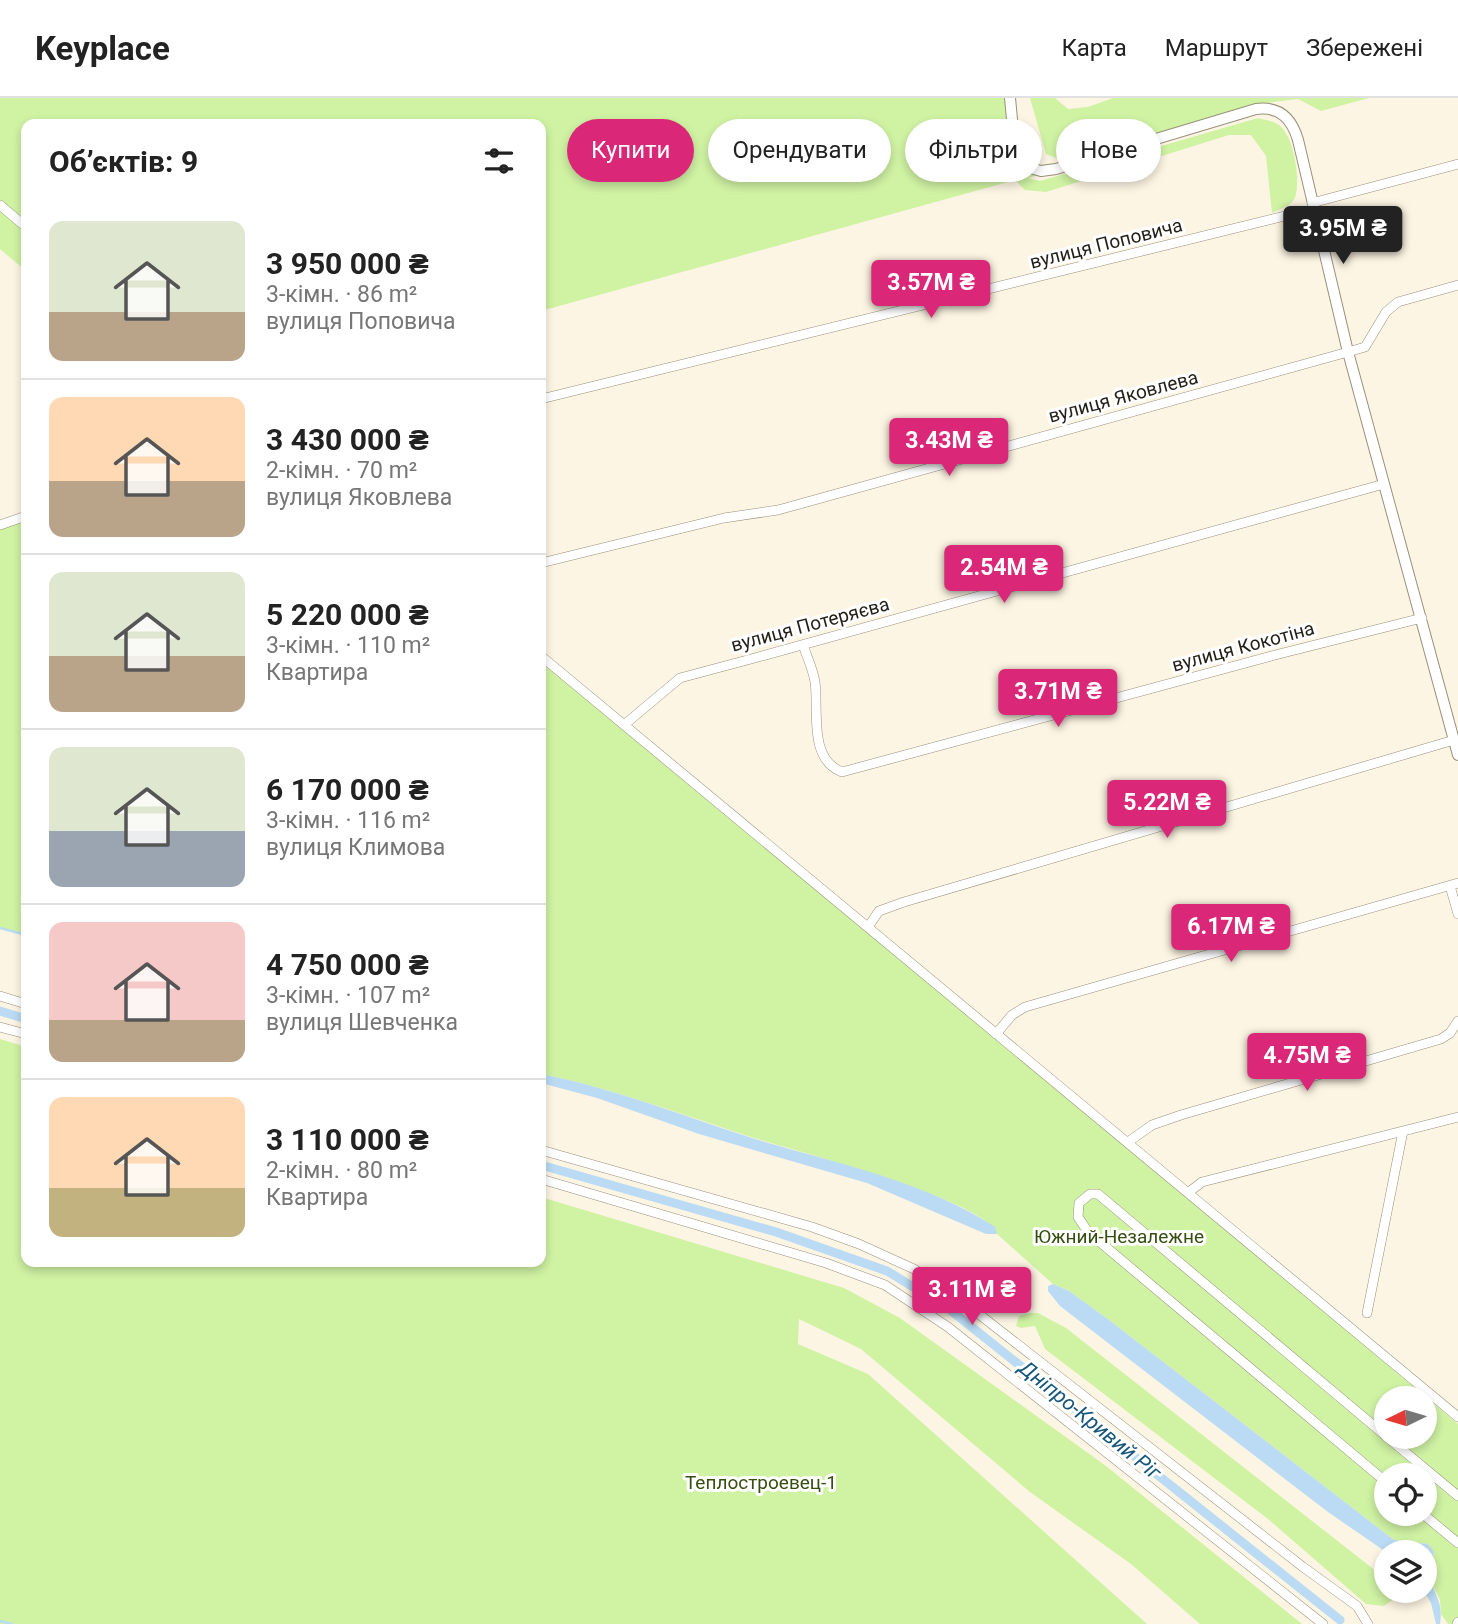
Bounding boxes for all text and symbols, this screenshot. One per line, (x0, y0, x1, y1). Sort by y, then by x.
text: Keyplace (35, 29, 170, 68)
text: Карта (1061, 34, 1127, 62)
text: Маршрут (1165, 34, 1268, 62)
text: Збережені (1306, 34, 1423, 62)
chip: Купити (567, 119, 694, 182)
chip: Орендувати (708, 119, 891, 182)
chip: Фільтри (905, 119, 1042, 182)
chip: Нове (1056, 119, 1161, 182)
icon: filters (480, 142, 518, 180)
text: Об’єктів: 9 (49, 144, 198, 179)
pin: 3.95M ₴ (1278, 206, 1408, 266)
street label: вулиця Поповича (1027, 213, 1185, 274)
text: 3.95M ₴ (1299, 215, 1387, 242)
text: 3 950 000 ₴ (266, 246, 429, 281)
icon: home (105, 249, 189, 333)
pin: 3.57M ₴ (866, 260, 996, 320)
text: 3.57M ₴ (887, 269, 975, 296)
text: 3-кімн. · 86 m² (266, 281, 417, 308)
text: вулиця Поповича (266, 308, 455, 335)
street label: вулиця Яковлева (1046, 365, 1200, 428)
pin: 3.43M ₴ (884, 418, 1014, 478)
text: 3 430 000 ₴ (266, 422, 429, 457)
icon: home (105, 425, 189, 509)
text: 3.43M ₴ (905, 427, 993, 454)
text: 2-кімн. · 70 m² (266, 457, 417, 484)
text: вулиця Яковлева (266, 484, 452, 511)
pin: 2.54M ₴ (939, 546, 1069, 605)
text: 2.54M ₴ (960, 554, 1048, 581)
street label: вулиця Потеряєва (728, 592, 892, 657)
text: 5 220 000 ₴ (266, 597, 429, 632)
icon: home (105, 600, 189, 684)
street label: вулиця Кокотіна (1169, 616, 1317, 677)
text: 3-кімн. · 110 m² (266, 632, 430, 659)
text: Квартира (266, 659, 368, 686)
pin: 3.71M ₴ (993, 670, 1123, 729)
text: 3.71M ₴ (1014, 678, 1102, 705)
text: 6 170 000 ₴ (266, 772, 429, 807)
icon: home (105, 775, 189, 859)
pin: 5.22M ₴ (1102, 780, 1232, 840)
text: 5.22M ₴ (1123, 789, 1211, 816)
text: 3-кімн. · 116 m² (266, 807, 430, 834)
text: вулиця Климова (266, 834, 445, 861)
pin: 6.17M ₴ (1166, 904, 1296, 964)
text: 6.17M ₴ (1187, 913, 1275, 940)
text: 4 750 000 ₴ (266, 947, 429, 982)
icon: home (105, 950, 189, 1034)
text: 3-кімн. · 107 m² (266, 982, 430, 1009)
text: вулиця Шевченка (266, 1009, 458, 1036)
pin: 4.75M ₴ (1242, 1034, 1372, 1093)
text: 4.75M ₴ (1263, 1042, 1351, 1069)
text: 3 110 000 ₴ (266, 1122, 429, 1157)
icon: home (105, 1125, 189, 1209)
text: 2-кімн. · 80 m² (266, 1157, 417, 1184)
text: Квартира (266, 1184, 368, 1211)
park label: Южний-Незалежне (1034, 1225, 1204, 1248)
pin: 3.11M ₴ (907, 1268, 1037, 1327)
text: 3.11M ₴ (928, 1276, 1016, 1303)
water label: Дніпро-Кривий Ріг (1013, 1354, 1167, 1485)
north arrow (1374, 1386, 1437, 1449)
map controls (1374, 1386, 1437, 1603)
button: locate (1374, 1463, 1437, 1526)
park label: Теплостроевец-1 (685, 1471, 837, 1494)
button: layers (1374, 1540, 1437, 1603)

